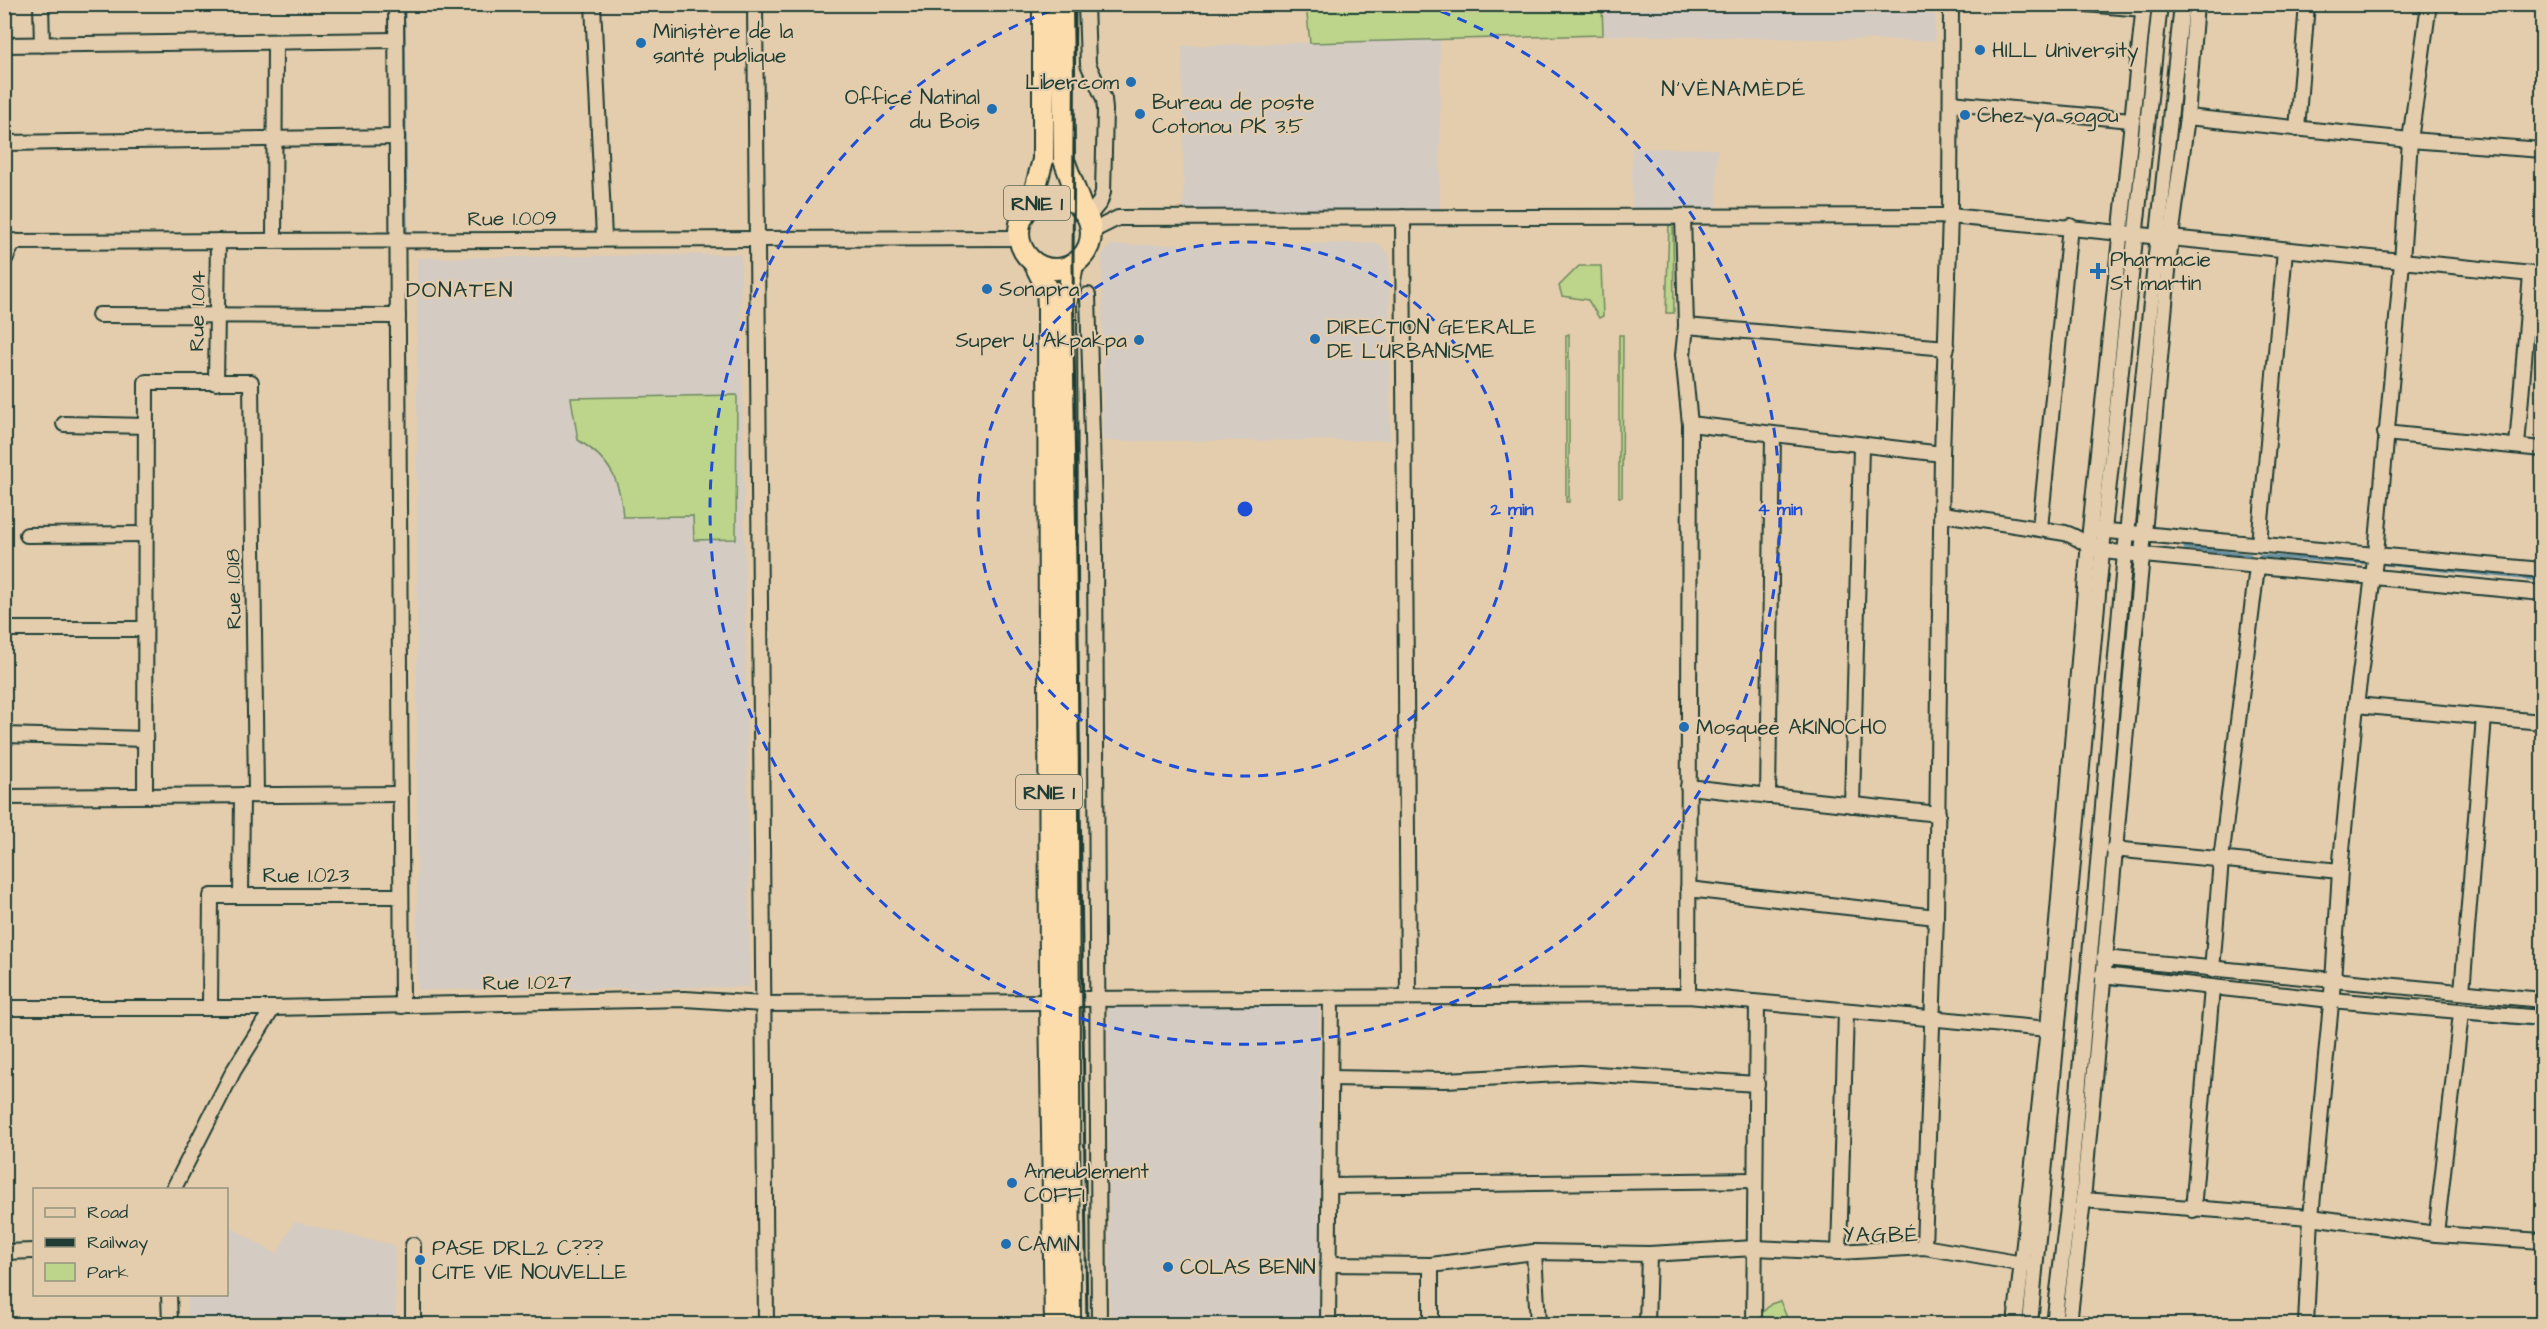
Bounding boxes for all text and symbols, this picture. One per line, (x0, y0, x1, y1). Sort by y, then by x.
place label: Ministère de la santé publique (653, 17, 794, 71)
marker: Ministère de la santé publique (634, 36, 648, 50)
place label: HILL University (1992, 36, 2139, 67)
marker: HILL University (1973, 43, 1987, 57)
place label: Libercom (1025, 68, 1120, 97)
district label: N'VÈNAMÈDÉ (1661, 74, 1807, 105)
marker: Libercom (1124, 75, 1138, 89)
place label: Office Natinal du Bois (845, 83, 980, 136)
place label: Bureau de poste Cotonou PK 3.5 (1152, 88, 1315, 141)
place label: Chez ya sogou (1977, 101, 2119, 132)
marker: Office Natinal du Bois (985, 102, 999, 116)
marker: Bureau de poste Cotonou PK 3.5 (1133, 107, 1147, 121)
marker: Chez ya sogou (1958, 108, 1972, 122)
road number: RNIE 1 (1004, 186, 1070, 220)
street label: Rue 1.009 (467, 203, 557, 234)
place label: Pharmacie St martin (2110, 245, 2211, 298)
marker: Pharmacie St martin (2091, 264, 2105, 278)
street label: Rue 1.014 (182, 270, 213, 352)
district label: DONATEN (406, 275, 514, 306)
place label: Sonapra (999, 275, 1080, 305)
marker: Sonapra (980, 282, 994, 296)
place label: DIRECTION GE'ERALE DE L'URBANISME (1327, 313, 1537, 366)
place label: Super U Akpakpa (956, 326, 1127, 356)
marker: DIRECTION GE'ERALE DE L'URBANISME (1308, 332, 1322, 346)
marker: Super U Akpakpa (1132, 333, 1146, 347)
text: 2 min (1489, 497, 1534, 522)
text: 4 min (1757, 497, 1803, 522)
centre of rings (1235, 499, 1255, 519)
street label: Rue 1.018 (218, 548, 249, 630)
place label: Mosquee AKINOCHO (1696, 713, 1887, 742)
marker: Mosquee AKINOCHO (1677, 720, 1691, 734)
road number: RNIE 1 (1016, 775, 1082, 809)
street label: Rue 1.023 (263, 861, 350, 890)
street label: Rue 1.027 (482, 967, 572, 998)
place label: Ameublement COFFI (1024, 1157, 1149, 1210)
marker: Ameublement COFFI (1005, 1176, 1019, 1190)
legend (33, 1188, 228, 1296)
text: Road (87, 1200, 128, 1225)
district label: YAGBÉ (1842, 1220, 1920, 1251)
text: Railway (87, 1230, 148, 1256)
place label: CAMIN (1018, 1230, 1080, 1259)
place label: PASE DRL2 C??? CITE VIE NOUVELLE (432, 1234, 628, 1287)
marker: CAMIN (999, 1237, 1013, 1251)
marker: PASE DRL2 C??? CITE VIE NOUVELLE (413, 1253, 427, 1267)
place label: COLAS BENIN (1180, 1253, 1316, 1282)
text: Park (87, 1260, 129, 1285)
marker: COLAS BENIN (1161, 1260, 1175, 1274)

